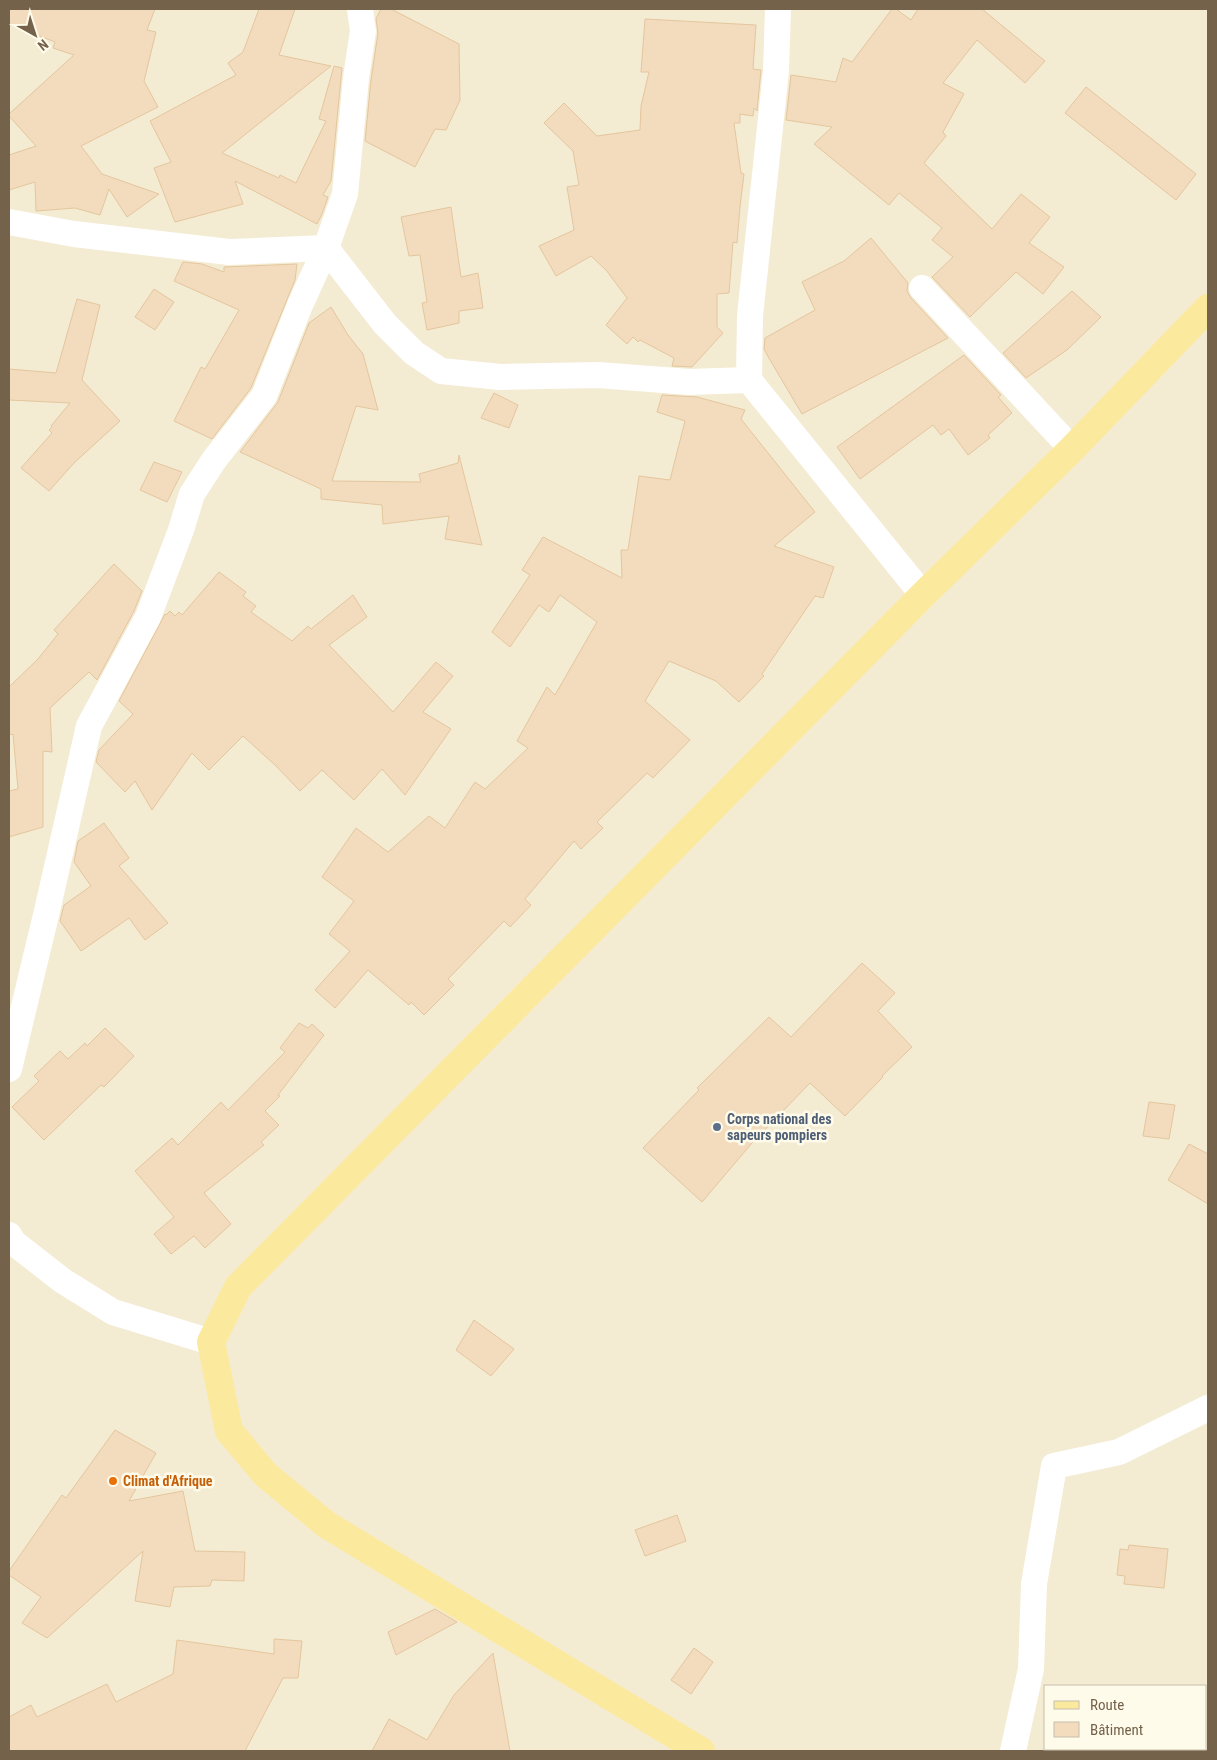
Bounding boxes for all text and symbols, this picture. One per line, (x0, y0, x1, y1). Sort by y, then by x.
north arrow (10, 10, 60, 60)
text: N (35, 36, 52, 54)
place label: Corps national des sapeurs pompiers (727, 1111, 832, 1143)
marker: Corps national des sapeurs pompiers (711, 1121, 723, 1133)
place label: Climat d'Afrique (123, 1473, 213, 1489)
marker: Climat d'Afrique (107, 1475, 119, 1487)
legend (1044, 1685, 1207, 1750)
text: Route (1090, 1696, 1124, 1714)
text: Bâtiment (1090, 1721, 1143, 1739)

